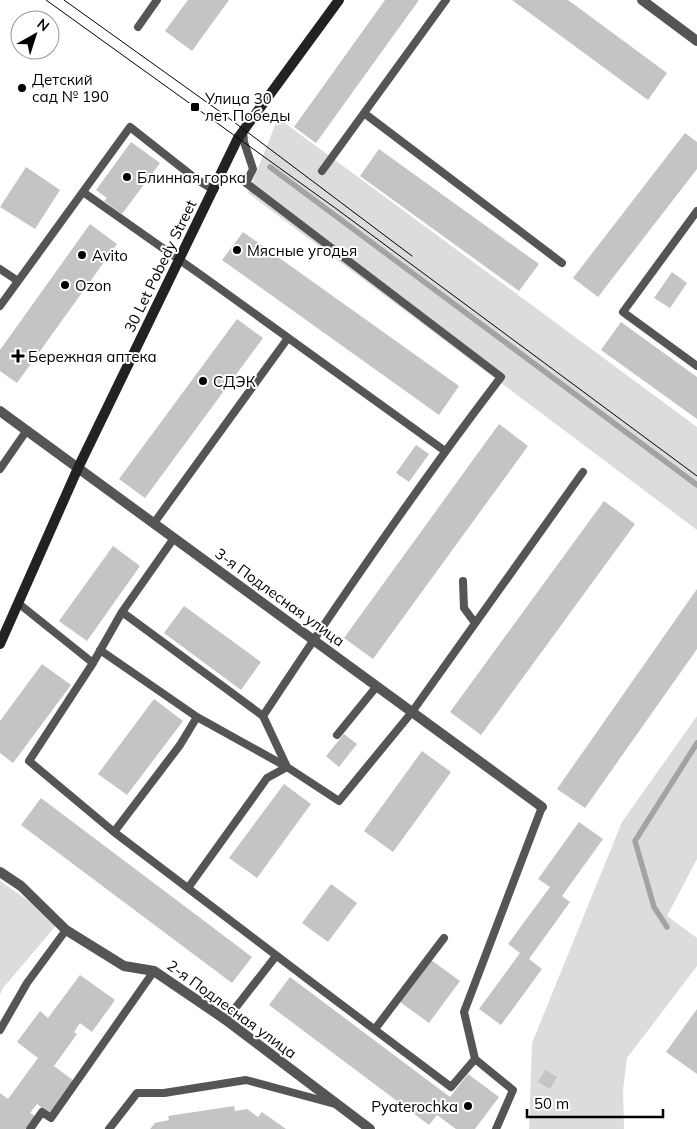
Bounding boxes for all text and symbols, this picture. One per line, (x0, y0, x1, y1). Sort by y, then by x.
north arrow (10, 10, 60, 60)
text: N (33, 15, 53, 35)
place label: Детский сад № 190 (32, 70, 109, 106)
marker: Детский сад № 190 (16, 82, 28, 94)
place label: Улица 30 лет Победы (204, 89, 290, 125)
marker: Улица 30 лет Победы (189, 101, 201, 113)
place label: Блинная горка (137, 168, 246, 187)
marker: Блинная горка (121, 171, 133, 183)
street label: 30 Let Pobedy Street (120, 197, 200, 335)
place label: Мясные угодья (247, 241, 357, 260)
marker: Мясные угодья (231, 244, 243, 256)
place label: Avito (92, 246, 128, 265)
marker: Avito (76, 249, 88, 261)
place label: Ozon (75, 276, 112, 295)
marker: Ozon (59, 279, 71, 291)
place label: Бережная аптека (28, 347, 157, 366)
marker: Бережная аптека (12, 350, 24, 362)
place label: СДЭК (213, 372, 256, 391)
marker: СДЭК (197, 375, 209, 387)
street label: 3-я Подлесная улица (211, 544, 349, 650)
street label: 2-я Подлесная улица (163, 956, 301, 1062)
scale bar (527, 1086, 663, 1118)
text: 50 m (534, 1094, 569, 1113)
place label: Pyaterochka (371, 1097, 458, 1116)
marker: Pyaterochka (462, 1100, 474, 1112)

